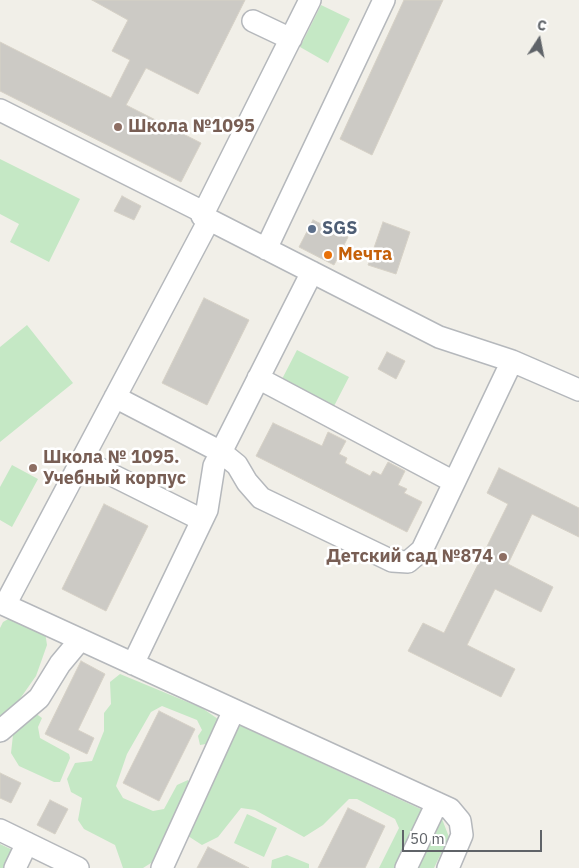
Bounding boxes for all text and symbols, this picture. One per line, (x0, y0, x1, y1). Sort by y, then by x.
north arrow (514, 15, 564, 65)
text: С (536, 16, 548, 35)
place label: Школа №1095 (128, 116, 255, 138)
marker: Школа №1095 (112, 121, 124, 133)
place label: SGS (322, 218, 357, 240)
marker: SGS (306, 223, 318, 235)
place label: Мечта (338, 244, 392, 266)
marker: Мечта (322, 249, 334, 261)
place label: Школа № 1095. Учебный корпус (43, 447, 186, 489)
marker: Школа № 1095. Учебный корпус (27, 462, 39, 474)
place label: Детский сад №874 (326, 546, 493, 568)
marker: Детский сад №874 (497, 551, 509, 563)
scale bar (404, 820, 544, 852)
text: 50 m (410, 829, 445, 848)

